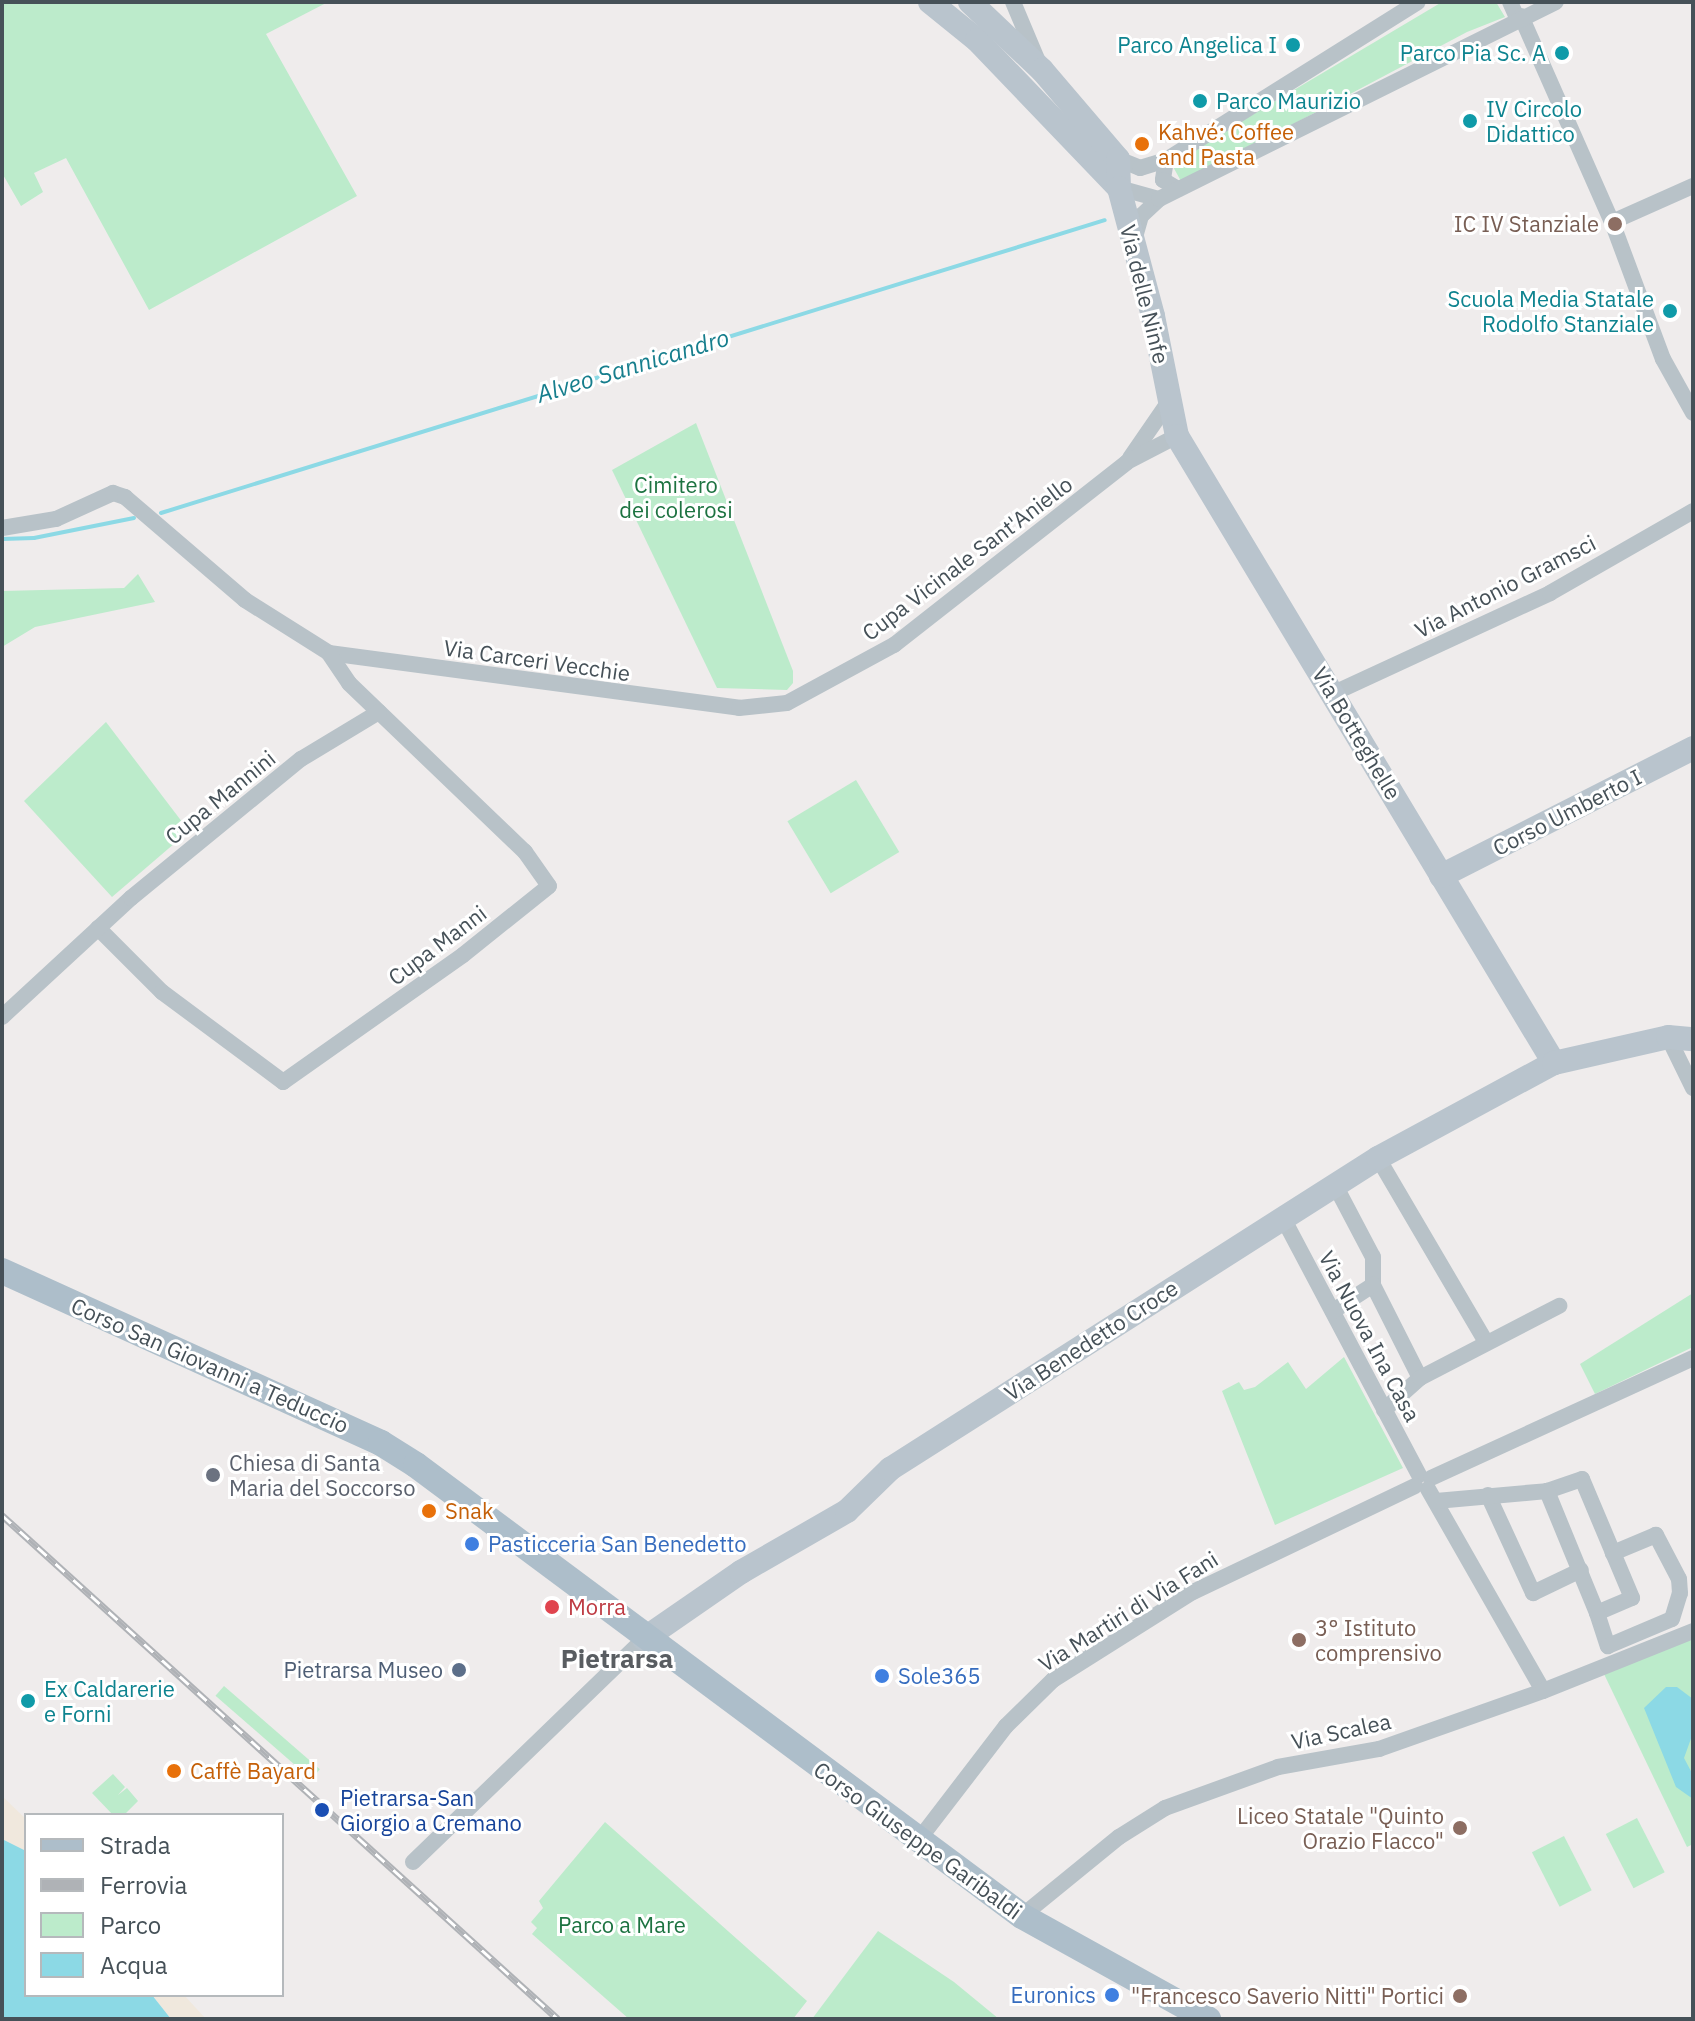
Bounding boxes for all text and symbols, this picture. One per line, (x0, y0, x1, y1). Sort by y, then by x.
place label: Parco Angelica I (1117, 32, 1277, 58)
marker: Parco Angelica I (1284, 36, 1302, 54)
place label: Parco Pia Sc. A (1400, 40, 1546, 66)
marker: Parco Pia Sc. A (1553, 44, 1571, 62)
place label: Parco Maurizio (1216, 88, 1361, 114)
marker: Parco Maurizio (1191, 92, 1209, 110)
place label: IV Circolo Didattico (1486, 95, 1582, 146)
marker: IV Circolo Didattico (1461, 112, 1479, 130)
place label: Kahvé: Coffee and Pasta (1158, 118, 1294, 170)
marker: Kahvé: Coffee and Pasta (1133, 135, 1151, 153)
place label: IC IV Stanziale (1454, 211, 1599, 237)
marker: IC IV Stanziale (1606, 215, 1624, 233)
street label: Via delle Ninfe (1115, 222, 1175, 366)
place label: Scuola Media Statale Rodolfo Stanziale (1447, 285, 1654, 336)
marker: Scuola Media Statale Rodolfo Stanziale (1661, 302, 1679, 320)
water label: Alveo Sannicandro (533, 323, 733, 409)
street label: Cupa Vicinale Sant'Aniello (857, 470, 1077, 646)
park label: Cimitero dei colerosi (619, 471, 733, 522)
street label: Via Antonio Gramsci (1410, 529, 1600, 643)
street label: Via Carceri Vecchie (442, 634, 632, 686)
street label: Via Botteghelle (1307, 662, 1407, 804)
street label: Cupa Mannini (160, 745, 280, 849)
street label: Corso Umberto I (1488, 763, 1646, 861)
street label: Cupa Manni (383, 900, 491, 990)
street label: Via Nuova Ina Casa (1314, 1246, 1426, 1426)
street label: Via Benedetto Croce (999, 1274, 1183, 1406)
street label: Corso San Giovanni a Teduccio (67, 1292, 353, 1438)
place label: Chiesa di Santa Maria del Soccorso (229, 1449, 416, 1500)
marker: Chiesa di Santa Maria del Soccorso (204, 1466, 222, 1484)
place label: Snak (445, 1498, 494, 1524)
marker: Snak (420, 1502, 438, 1520)
place label: Pasticceria San Benedetto (488, 1531, 747, 1557)
marker: Pasticceria San Benedetto (463, 1535, 481, 1553)
street label: Via Martiri di Via Fani (1034, 1545, 1222, 1677)
place label: Morra (568, 1594, 626, 1620)
marker: Morra (543, 1598, 561, 1616)
place label: 3° Istituto comprensivo (1315, 1614, 1442, 1666)
marker: 3° Istituto comprensivo (1290, 1631, 1308, 1649)
district label: Pietrarsa (561, 1643, 673, 1675)
place label: Pietrarsa Museo (283, 1657, 443, 1683)
marker: Pietrarsa Museo (450, 1661, 468, 1679)
place label: Sole365 (898, 1663, 981, 1689)
marker: Sole365 (873, 1667, 891, 1685)
place label: Ex Caldarerie e Forni (44, 1675, 175, 1726)
marker: Ex Caldarerie e Forni (19, 1692, 37, 1710)
street label: Via Scalea (1289, 1708, 1393, 1754)
street label: Corso Giuseppe Garibaldi (809, 1756, 1027, 1924)
place label: Caffè Bayard (190, 1758, 316, 1784)
marker: Caffè Bayard (165, 1762, 183, 1780)
place label: Pietrarsa-San Giorgio a Cremano (340, 1784, 522, 1836)
marker: Pietrarsa-San Giorgio a Cremano (311, 1799, 333, 1821)
place label: Liceo Statale "Quinto Orazio Flacco" (1237, 1802, 1444, 1854)
legend (24, 1813, 284, 1997)
marker: Liceo Statale "Quinto Orazio Flacco" (1451, 1819, 1469, 1837)
text: Strada (100, 1829, 171, 1861)
text: Ferrovia (100, 1869, 187, 1901)
text: Parco (100, 1909, 161, 1941)
park label: Parco a Mare (558, 1912, 686, 1938)
text: Acqua (100, 1949, 168, 1981)
place label: Euronics (1011, 1982, 1096, 2008)
place label: "Francesco Saverio Nitti" Portici (1131, 1983, 1444, 2009)
marker: Euronics (1103, 1986, 1121, 2004)
marker: "Francesco Saverio Nitti" Portici (1451, 1987, 1469, 2005)

